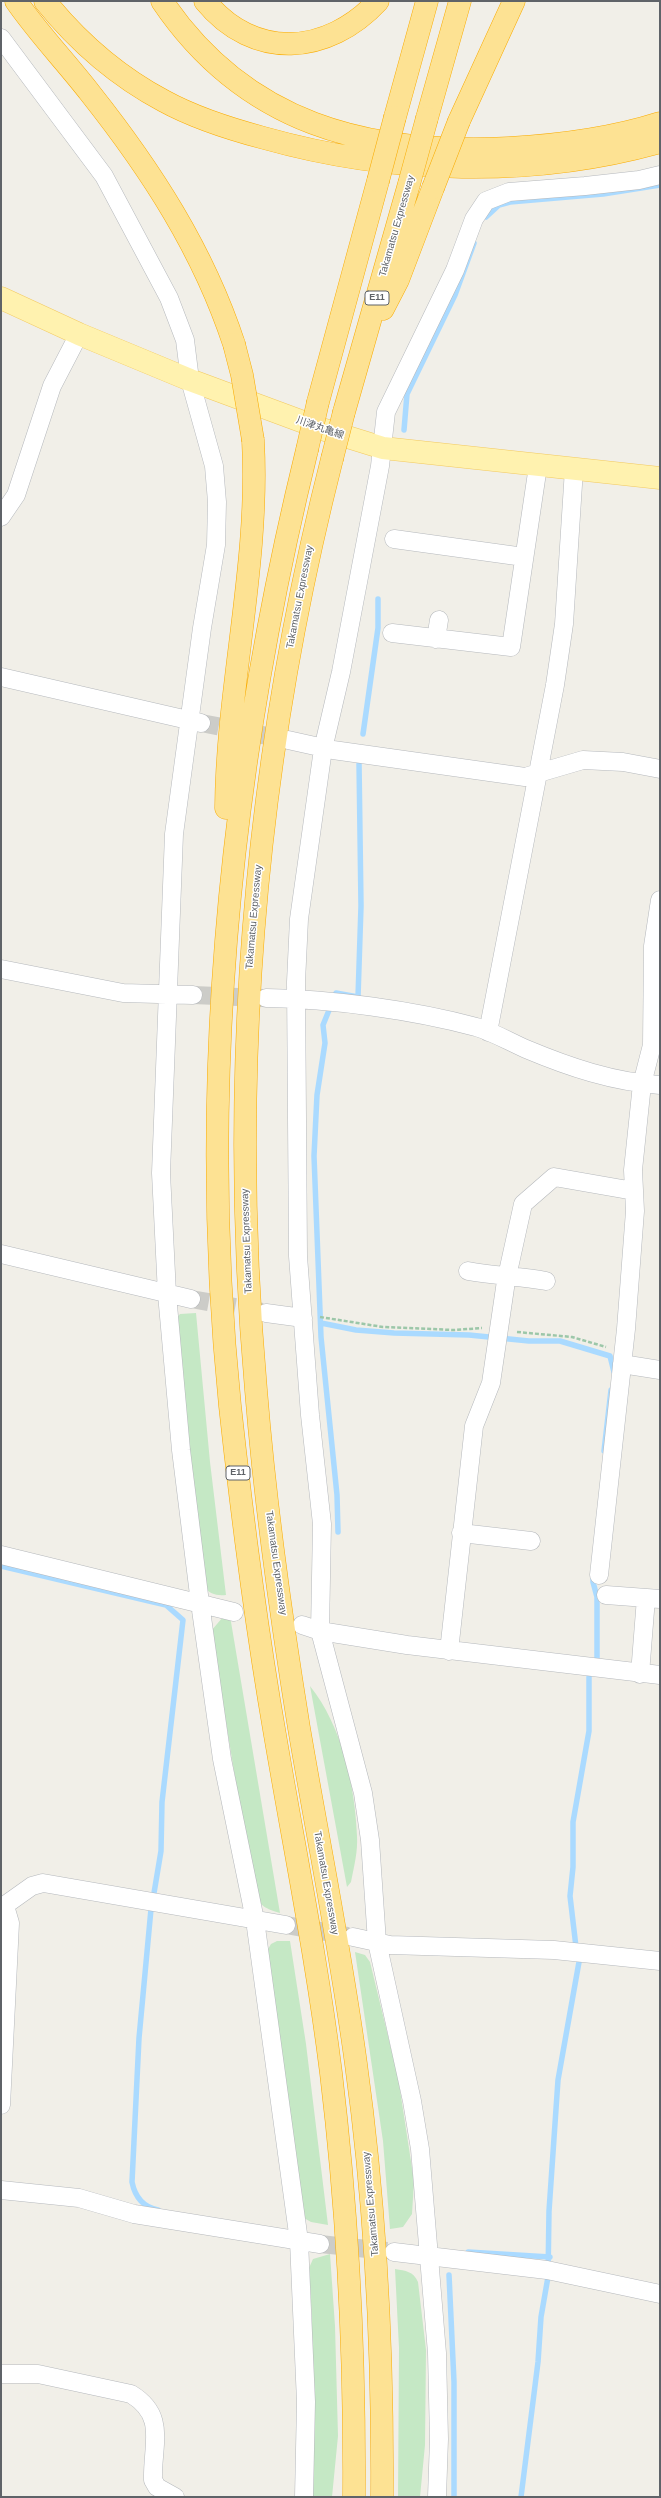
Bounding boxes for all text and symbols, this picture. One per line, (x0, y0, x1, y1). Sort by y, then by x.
street label: Takamatsu Expressway (377, 174, 417, 278)
road number: E11 (365, 291, 389, 305)
street label: 川津丸亀線 (294, 414, 346, 442)
street label: Takamatsu Expressway (284, 544, 316, 650)
street label: Takamatsu Expressway (243, 864, 265, 970)
street label: Takamatsu Expressway (239, 1188, 255, 1294)
road number: E11 (226, 1466, 250, 1480)
street label: Takamatsu Expressway (263, 1510, 289, 1616)
street label: Takamatsu Expressway (311, 1830, 341, 1936)
street label: Takamatsu Expressway (360, 2151, 382, 2257)

